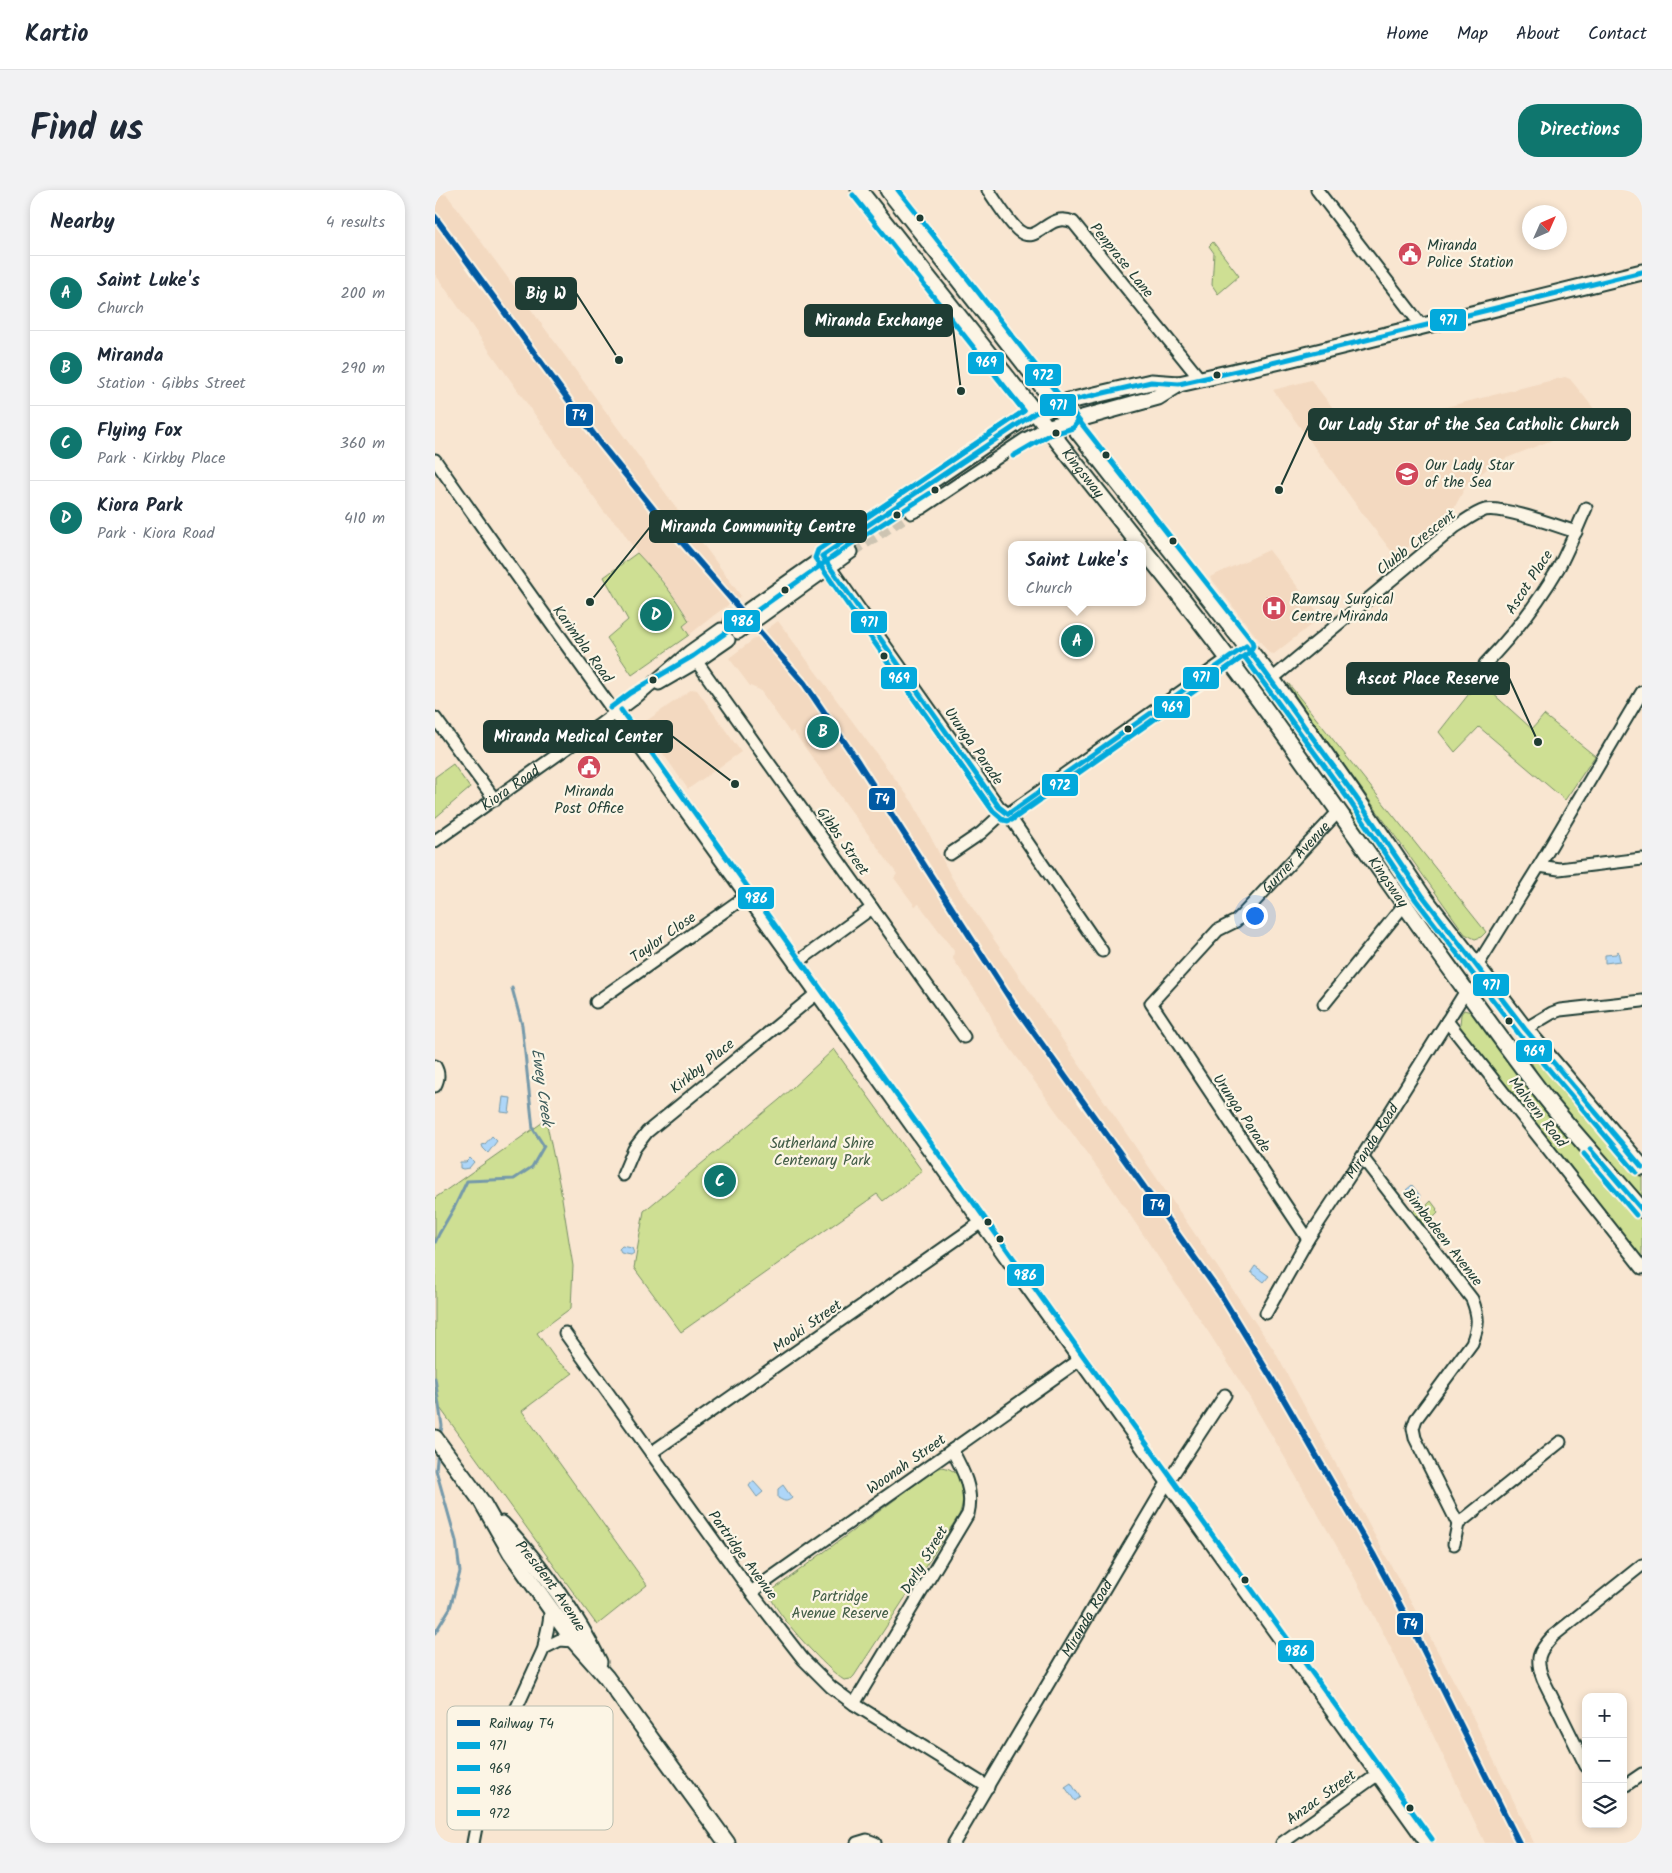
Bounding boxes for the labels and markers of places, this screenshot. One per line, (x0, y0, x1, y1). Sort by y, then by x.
unlabelled marker (915, 213, 925, 223)
place label: Miranda Police Station (1427, 234, 1514, 275)
public building icon: Miranda Police Station (1397, 241, 1423, 267)
callout: Big W (516, 278, 576, 309)
callout: Miranda Exchange (805, 305, 952, 336)
unlabelled marker (1212, 370, 1222, 380)
callout: Our Lady Star of the Sea Catholic Church (1309, 409, 1630, 440)
unlabelled marker (1051, 428, 1061, 438)
unlabelled marker (1101, 450, 1111, 460)
place label: Our Lady Star of the Sea (1425, 454, 1515, 495)
school or university icon: Our Lady Star of the Sea (1394, 461, 1420, 487)
unlabelled marker (930, 485, 940, 495)
unlabelled marker (892, 510, 902, 520)
callout: Miranda Community Centre (650, 511, 866, 542)
unlabelled marker (1168, 536, 1178, 546)
unlabelled marker (780, 585, 790, 595)
place label: Ramsay Surgical Centre Miranda (1291, 588, 1394, 629)
hospital icon: Ramsay Surgical Centre Miranda (1261, 595, 1287, 621)
pin: D (640, 596, 672, 634)
pin: A (1061, 622, 1093, 660)
unlabelled marker (879, 651, 889, 661)
callout: Ascot Place Reserve (1347, 663, 1509, 694)
unlabelled marker (648, 675, 658, 685)
pin: B (807, 713, 839, 751)
callout: Miranda Medical Center (484, 721, 672, 752)
unlabelled marker (1123, 724, 1133, 734)
public building icon: Miranda Post Office (576, 754, 602, 780)
place label: Miranda Post Office (554, 780, 624, 821)
unlabelled marker (1504, 1016, 1514, 1026)
pin: C (704, 1162, 736, 1200)
unlabelled marker (983, 1217, 993, 1227)
unlabelled marker (995, 1234, 1005, 1244)
unlabelled marker (1240, 1575, 1250, 1585)
unlabelled marker (1405, 1803, 1415, 1813)

